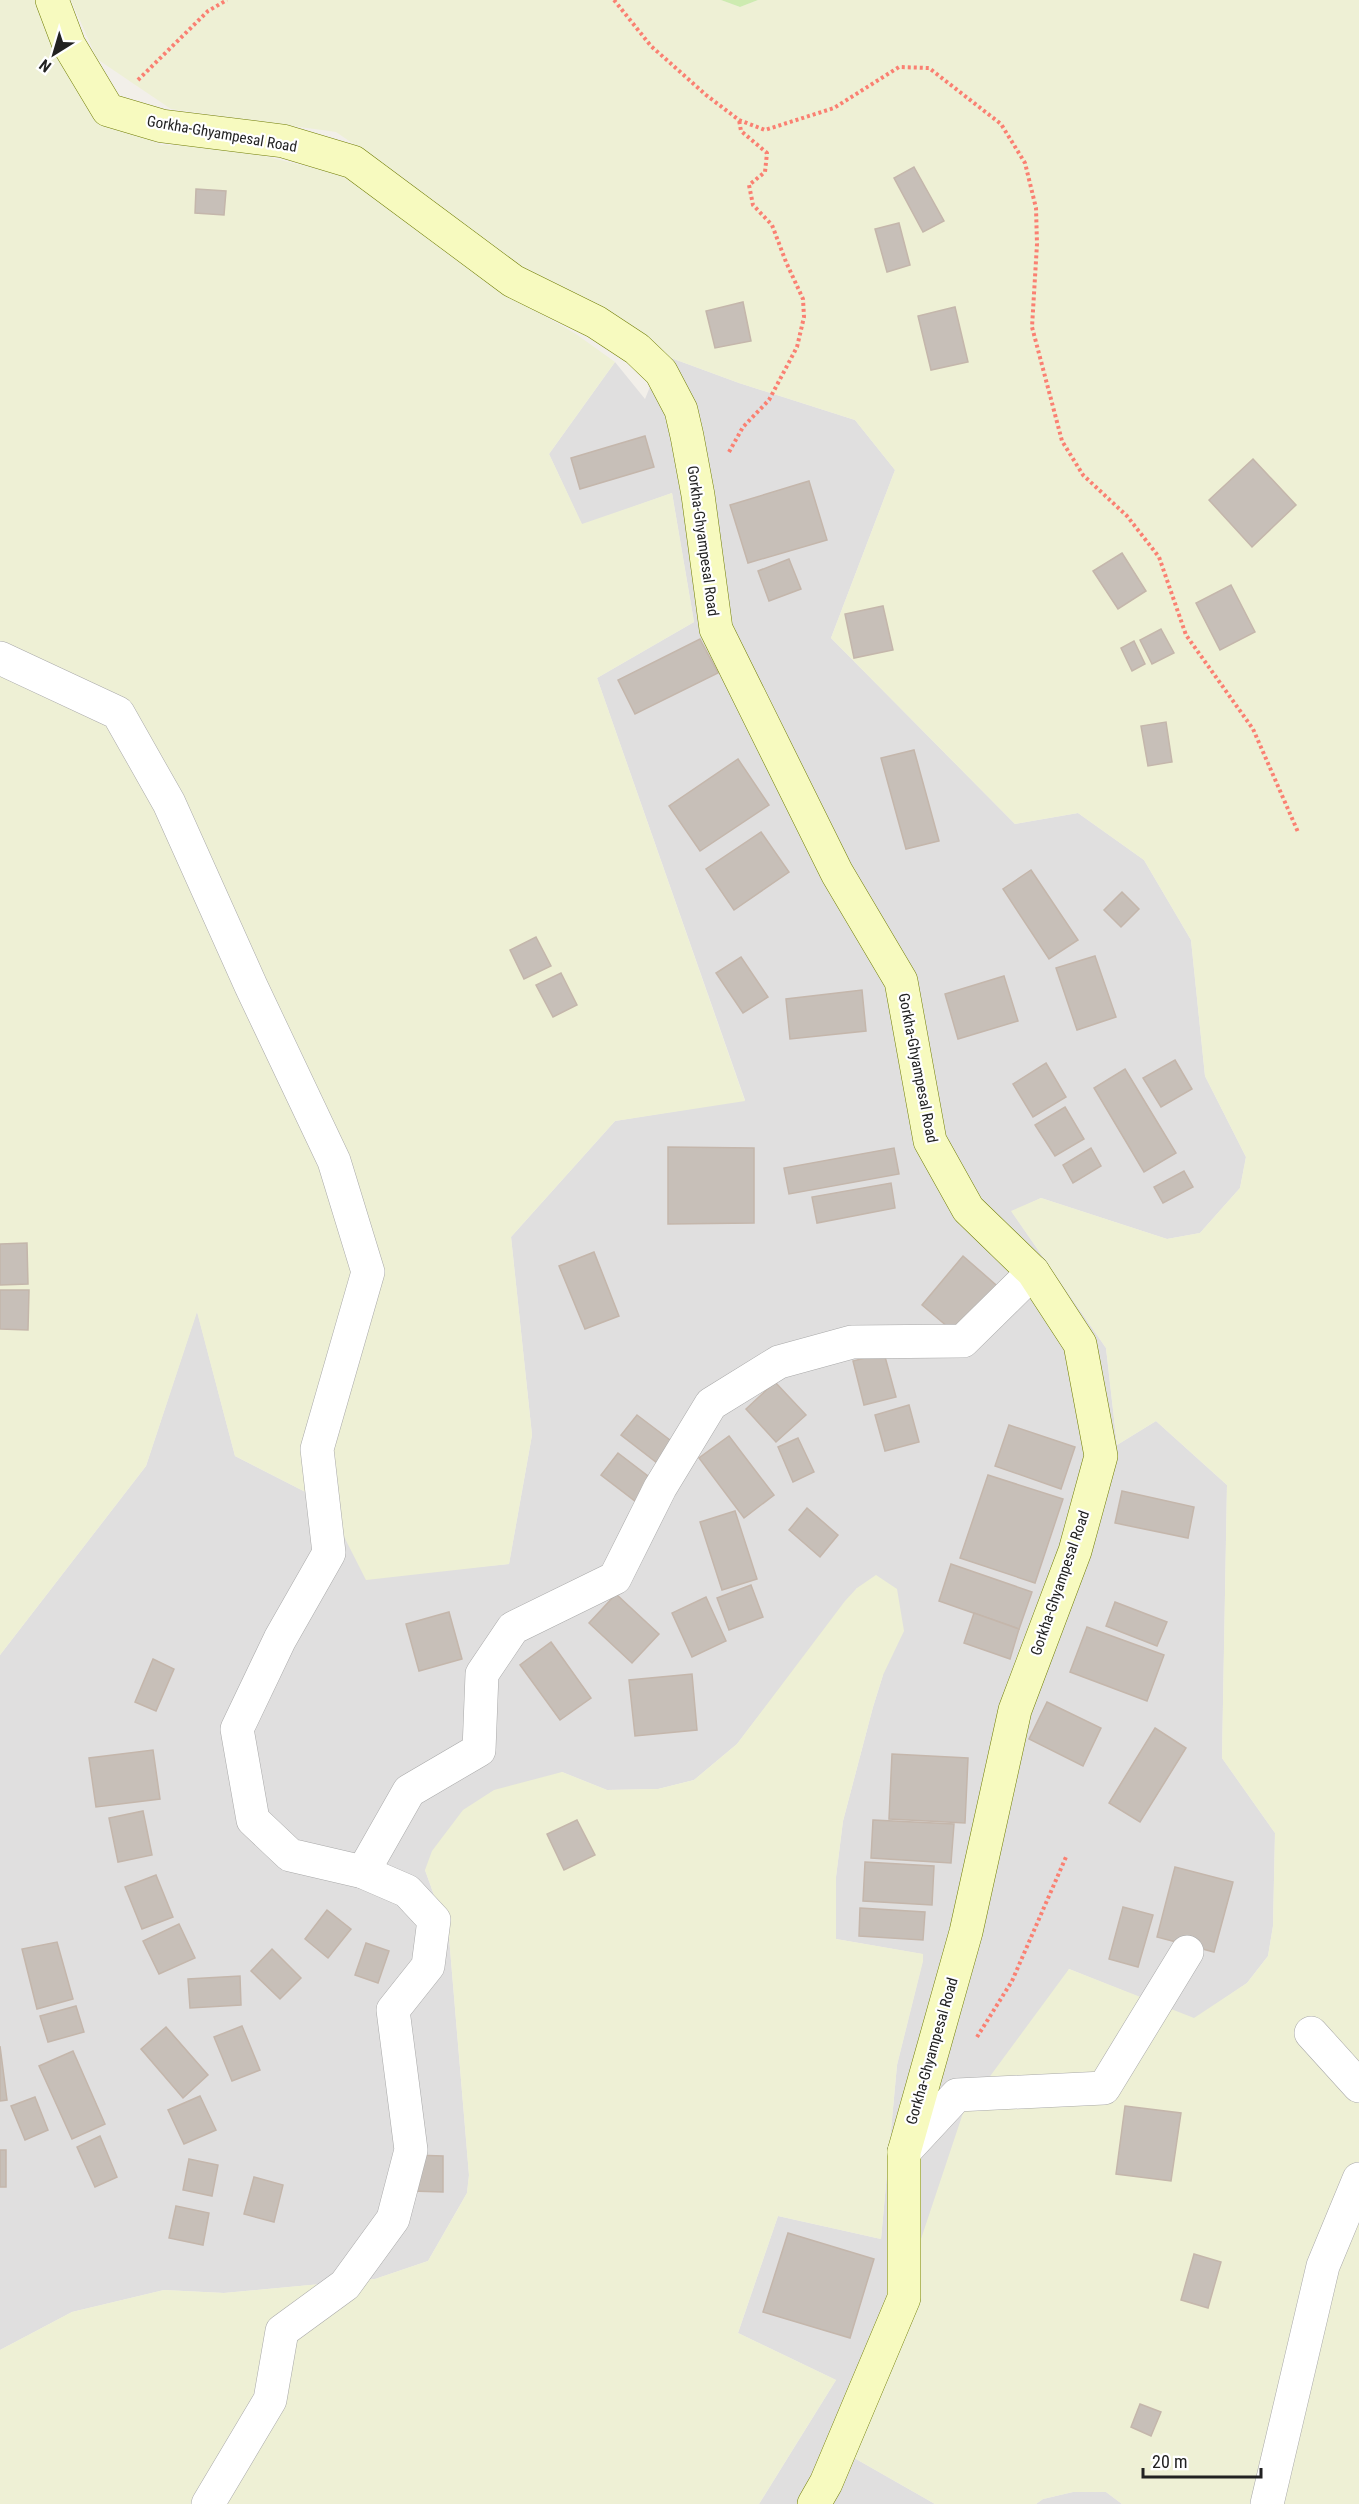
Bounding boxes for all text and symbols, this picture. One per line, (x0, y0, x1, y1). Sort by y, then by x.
north arrow (24, 24, 84, 84)
text: N (36, 55, 55, 76)
street label: Gorkha-Ghyampesal Road (146, 112, 298, 156)
street label: Gorkha-Ghyampesal Road (684, 464, 722, 618)
street label: Gorkha-Ghyampesal Road (895, 992, 941, 1144)
street label: Gorkha-Ghyampesal Road (1027, 1508, 1093, 1658)
street label: Gorkha-Ghyampesal Road (902, 1975, 962, 2127)
scale bar (1143, 2441, 1262, 2479)
text: 20 m (1152, 2451, 1187, 2472)

